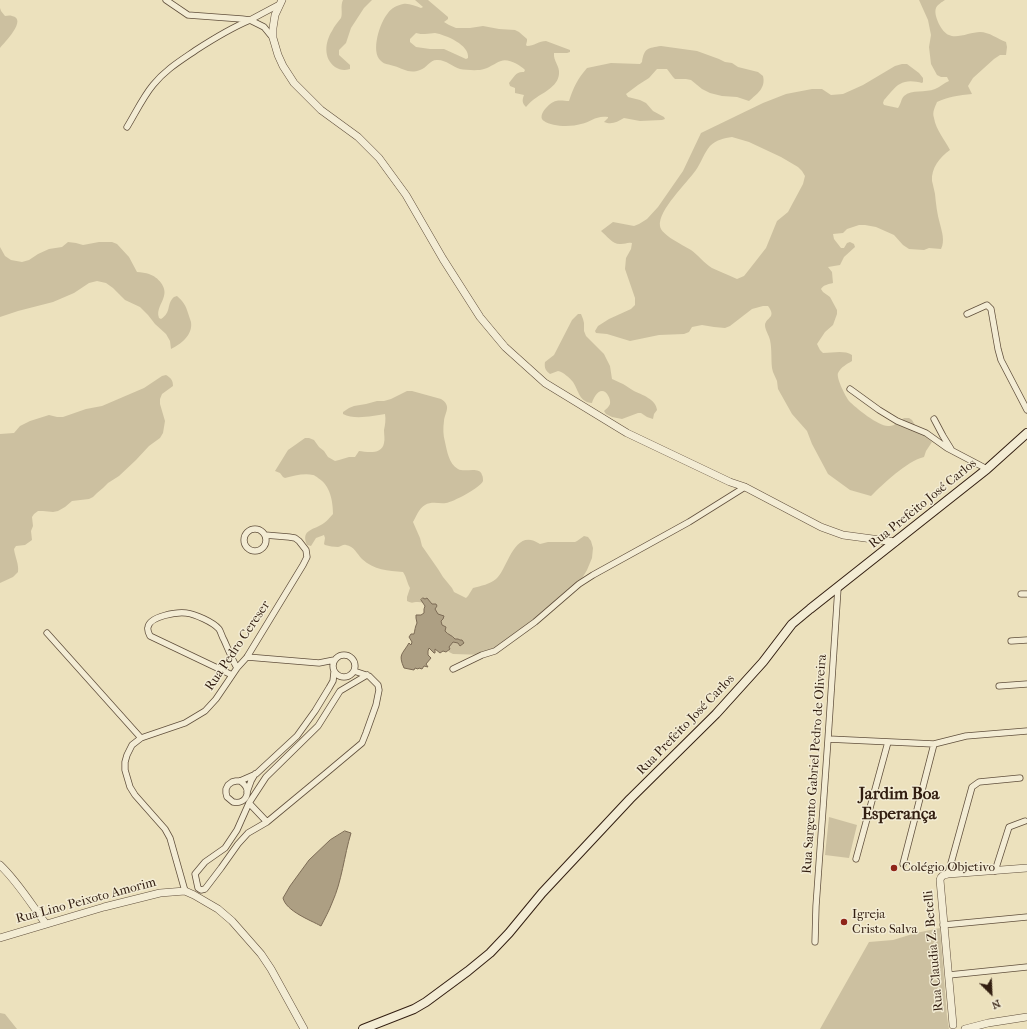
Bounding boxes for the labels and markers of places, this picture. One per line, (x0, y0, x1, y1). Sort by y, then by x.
place label: Colégio Objetivo (902, 860, 995, 876)
marker: Colégio Objetivo (889, 863, 899, 873)
place label: Igreja Cristo Salva (852, 907, 917, 938)
marker: Igreja Cristo Salva (839, 917, 849, 927)

